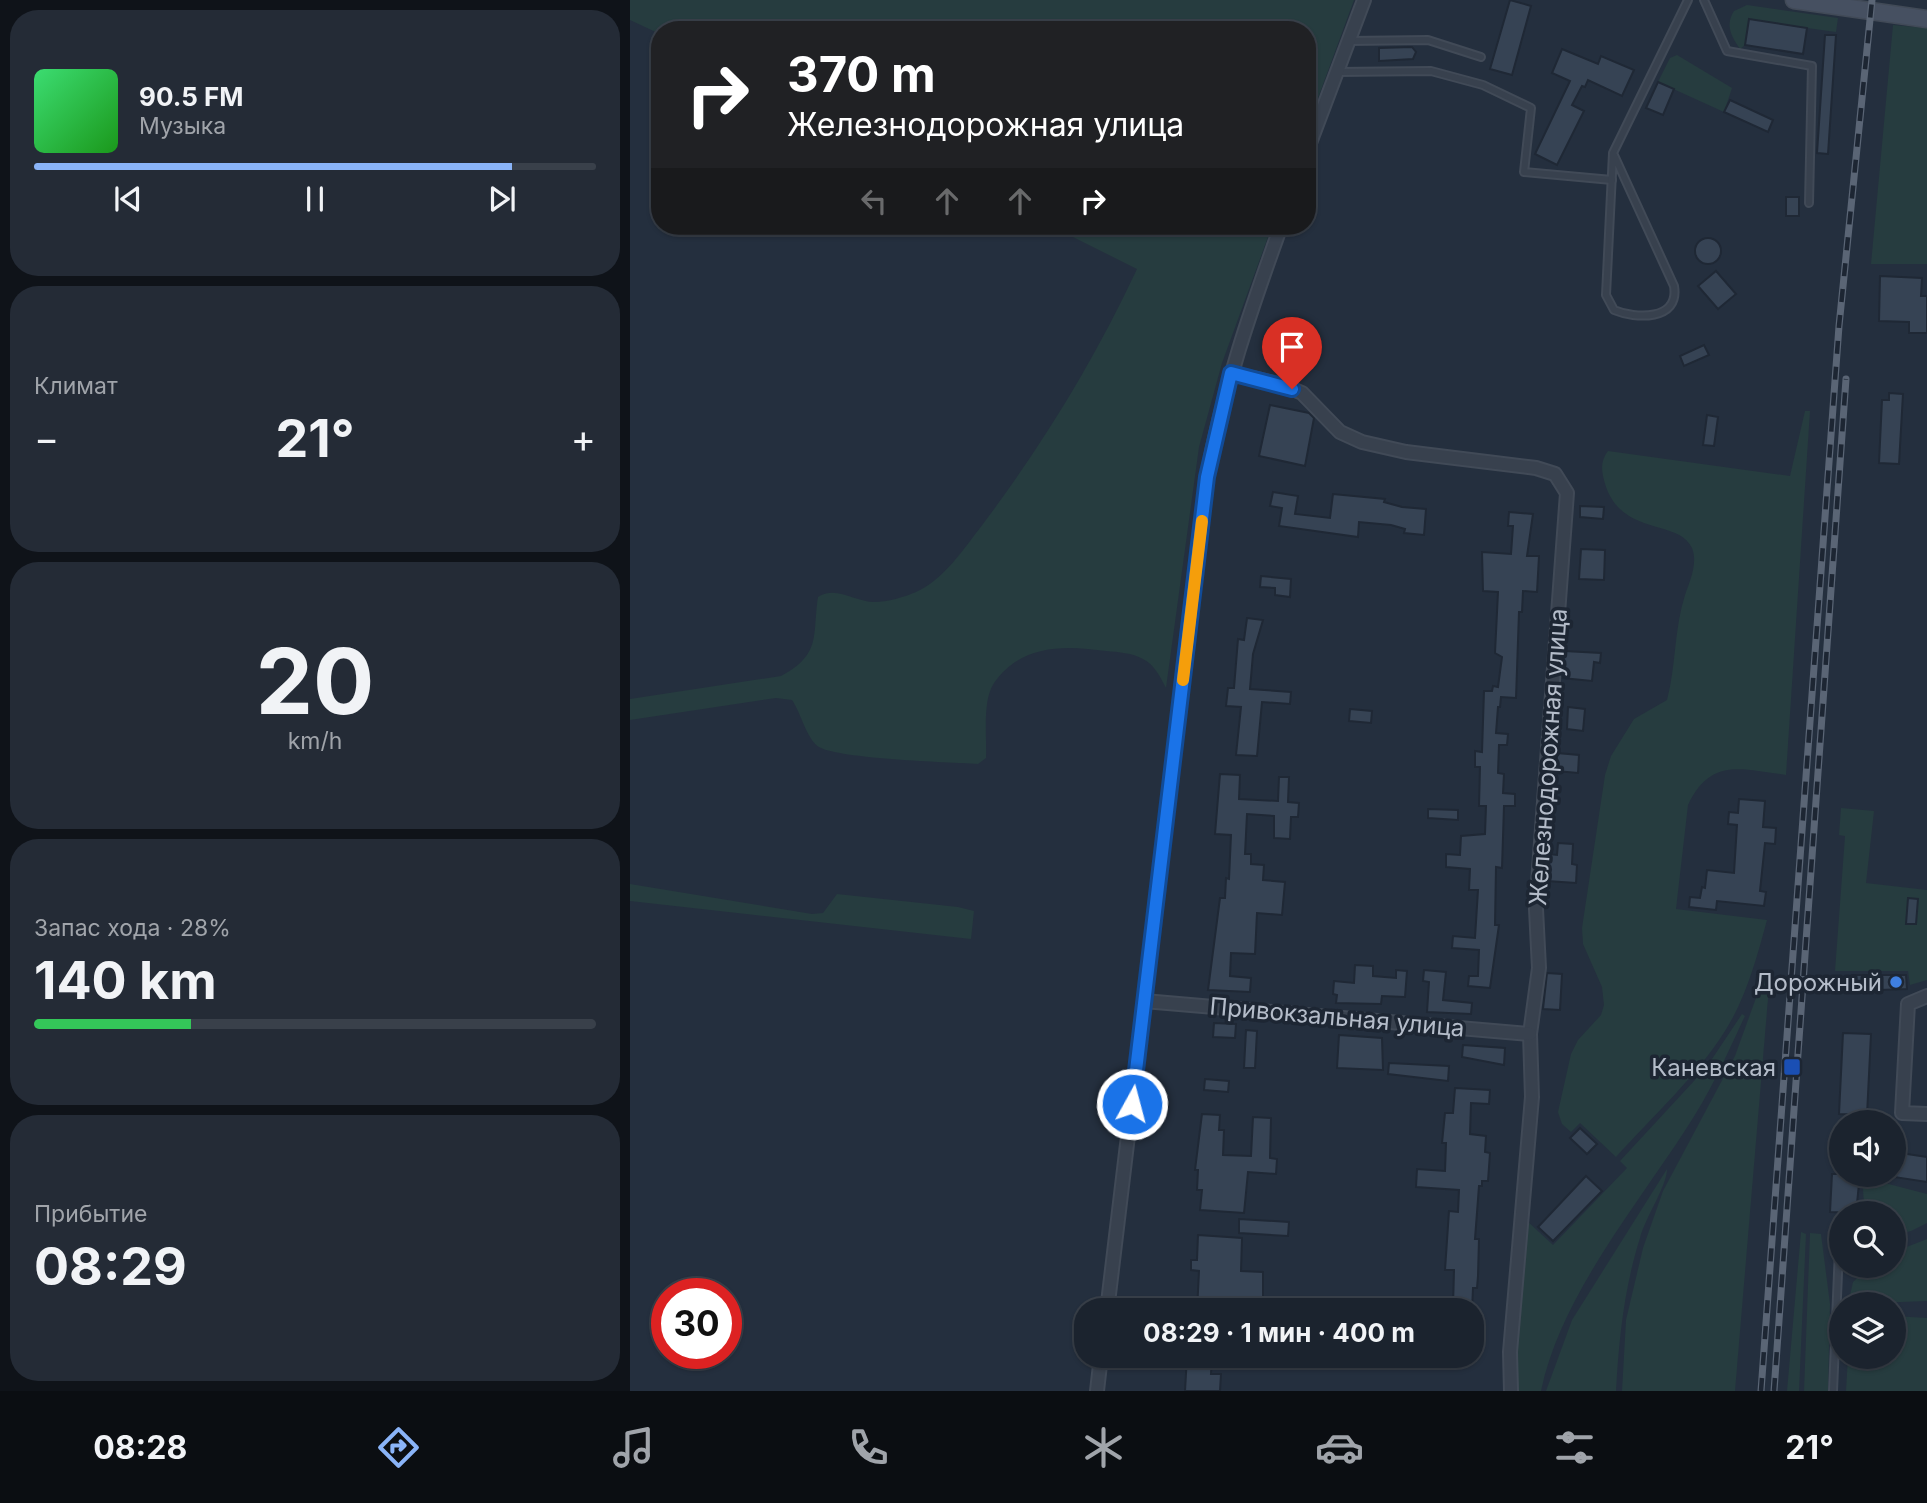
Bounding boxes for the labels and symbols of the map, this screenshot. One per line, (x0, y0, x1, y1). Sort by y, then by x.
pin (1262, 317, 1322, 389)
street label: Железнодорожная улица (1523, 607, 1573, 907)
place label: Дорожный (1754, 968, 1882, 997)
marker: Дорожный (1888, 974, 1904, 990)
street label: Привокзальная улица (1208, 991, 1466, 1043)
place label: Каневская (1651, 1053, 1776, 1082)
marker: Каневская (1782, 1057, 1802, 1077)
position arrow (1095, 1067, 1169, 1141)
speed limit sign: 30 (651, 1278, 742, 1369)

